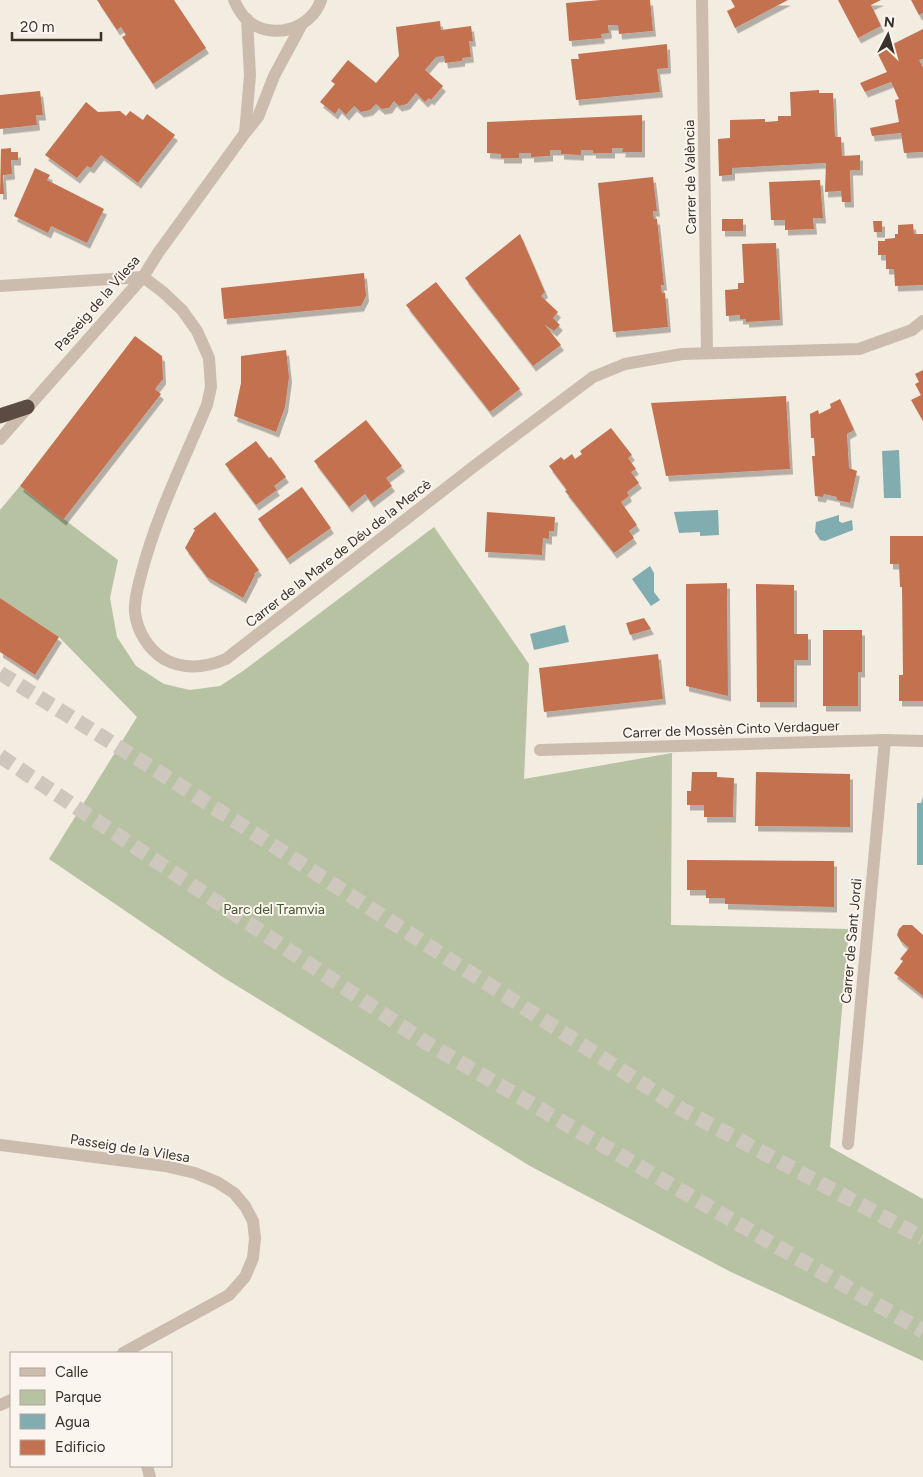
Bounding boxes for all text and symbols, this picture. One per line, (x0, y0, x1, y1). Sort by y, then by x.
scale bar (12, 10, 101, 42)
north arrow (863, 10, 913, 60)
text: N (883, 14, 896, 32)
text: 20 m (20, 18, 54, 36)
street label: Carrer de València (681, 120, 700, 234)
street label: Passeig de la Vilesa (51, 252, 143, 355)
street label: Carrer de la Mare de Déu de la Mercè (242, 475, 435, 631)
street label: Carrer de Mossèn Cinto Verdaguer (622, 717, 840, 742)
street label: Carrer de Sant Jordi (838, 878, 865, 1004)
park label: Parc del Tramvia (223, 901, 325, 918)
street label: Passeig de la Vilesa (69, 1131, 191, 1166)
legend (10, 1352, 172, 1467)
text: Calle (55, 1363, 88, 1381)
text: Parque (55, 1388, 102, 1406)
text: Agua (55, 1413, 90, 1431)
text: Edificio (55, 1438, 106, 1456)

